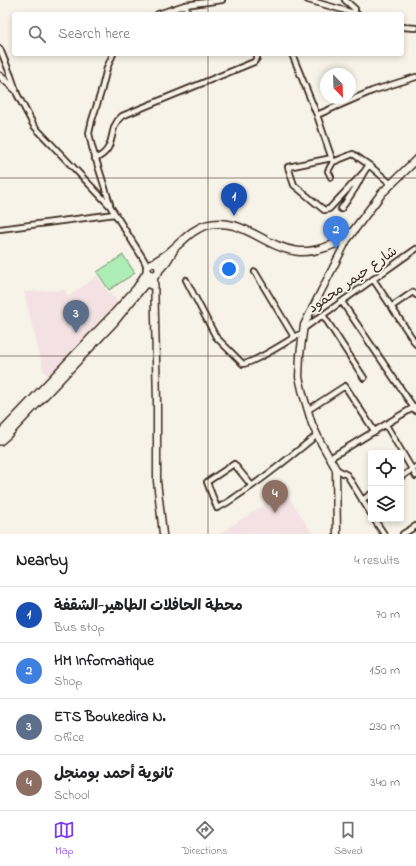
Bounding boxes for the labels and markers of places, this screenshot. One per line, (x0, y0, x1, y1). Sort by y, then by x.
pin: 1 (221, 183, 247, 216)
pin: 2 (323, 216, 349, 249)
pin: 3 (63, 300, 89, 333)
pin: 4 (262, 480, 288, 513)

